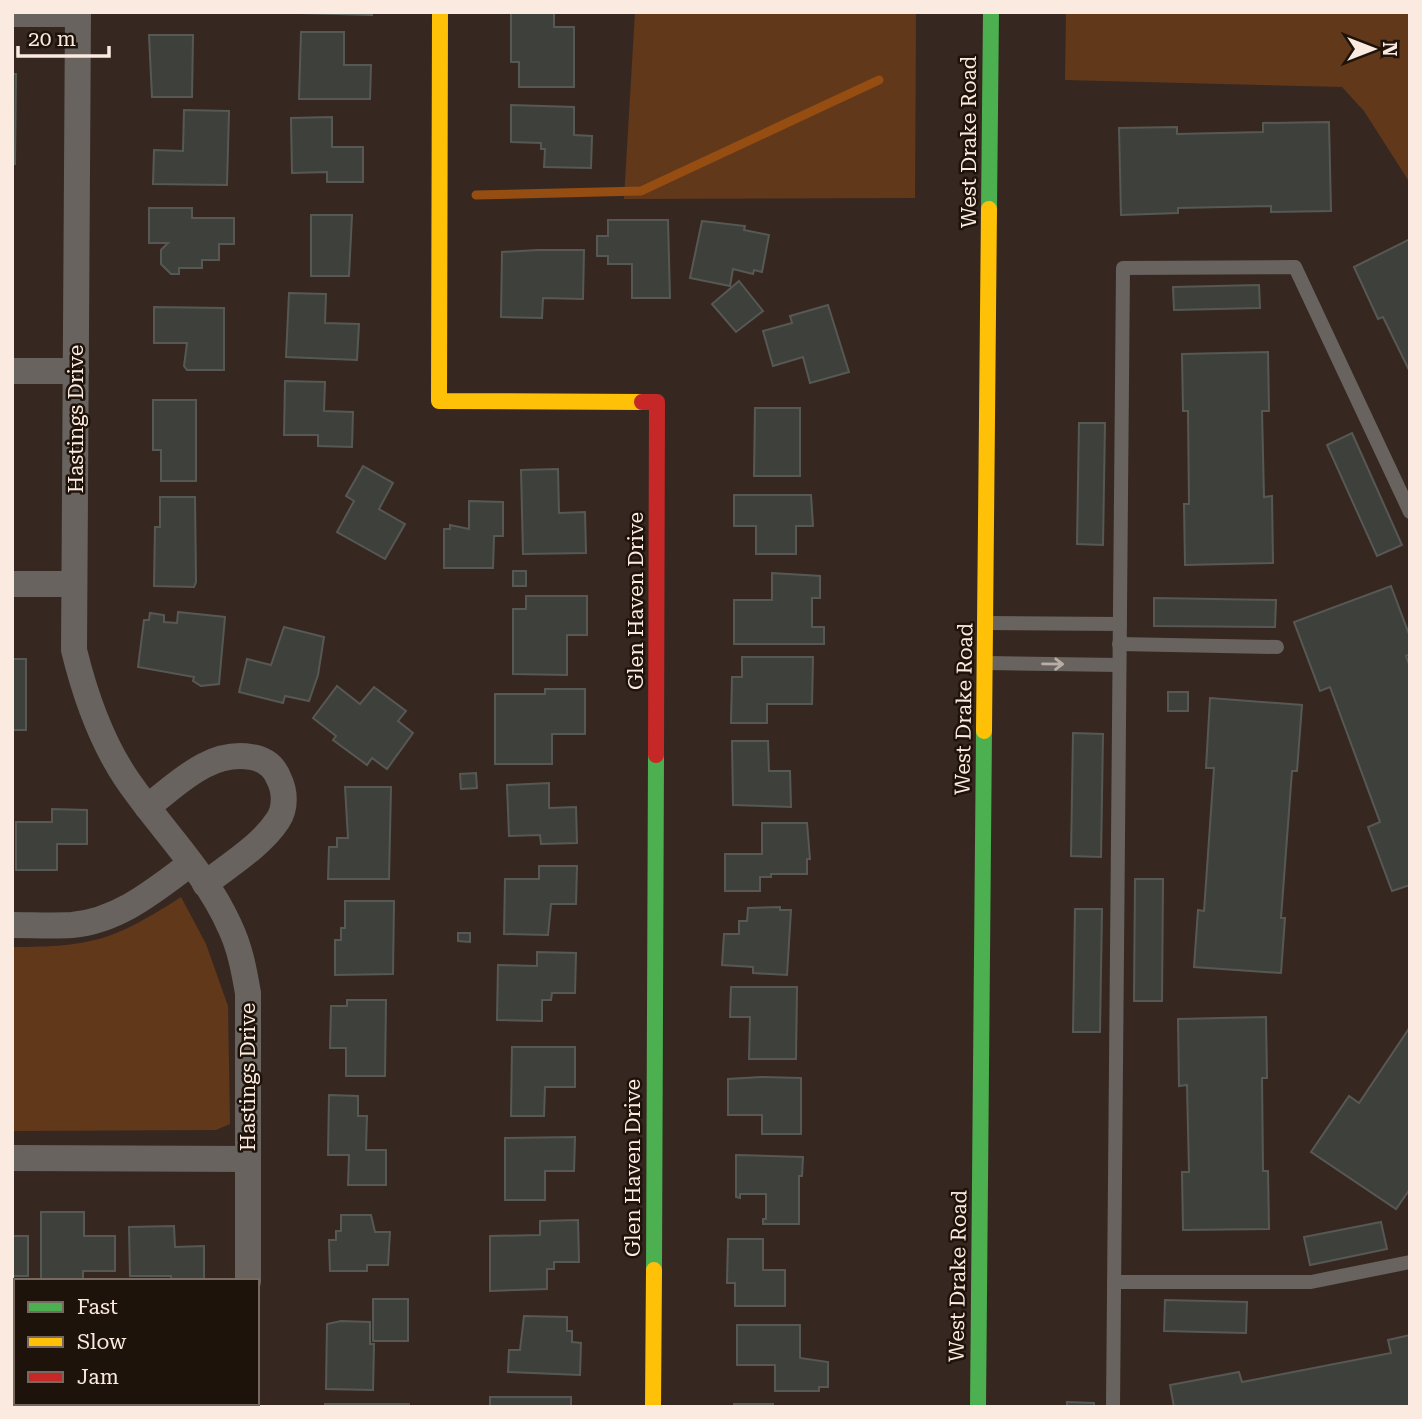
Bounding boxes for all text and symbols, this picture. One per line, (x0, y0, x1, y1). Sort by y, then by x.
scale bar (18, 14, 108, 58)
north arrow (1338, 14, 1408, 84)
text: 20 m (28, 27, 76, 51)
text: N (1378, 42, 1401, 57)
street label: West Drake Road (957, 55, 981, 228)
street label: Hastings Drive (64, 345, 88, 493)
street label: Glen Haven Drive (624, 512, 648, 690)
street label: West Drake Road (950, 622, 978, 795)
one-way arrow (1041, 657, 1064, 670)
street label: Hastings Drive (236, 1003, 260, 1151)
street label: Glen Haven Drive (621, 1079, 645, 1257)
street label: West Drake Road (944, 1189, 972, 1362)
legend (14, 1279, 259, 1405)
text: Fast (77, 1295, 118, 1319)
text: Slow (77, 1330, 127, 1354)
text: Jam (77, 1365, 119, 1389)

